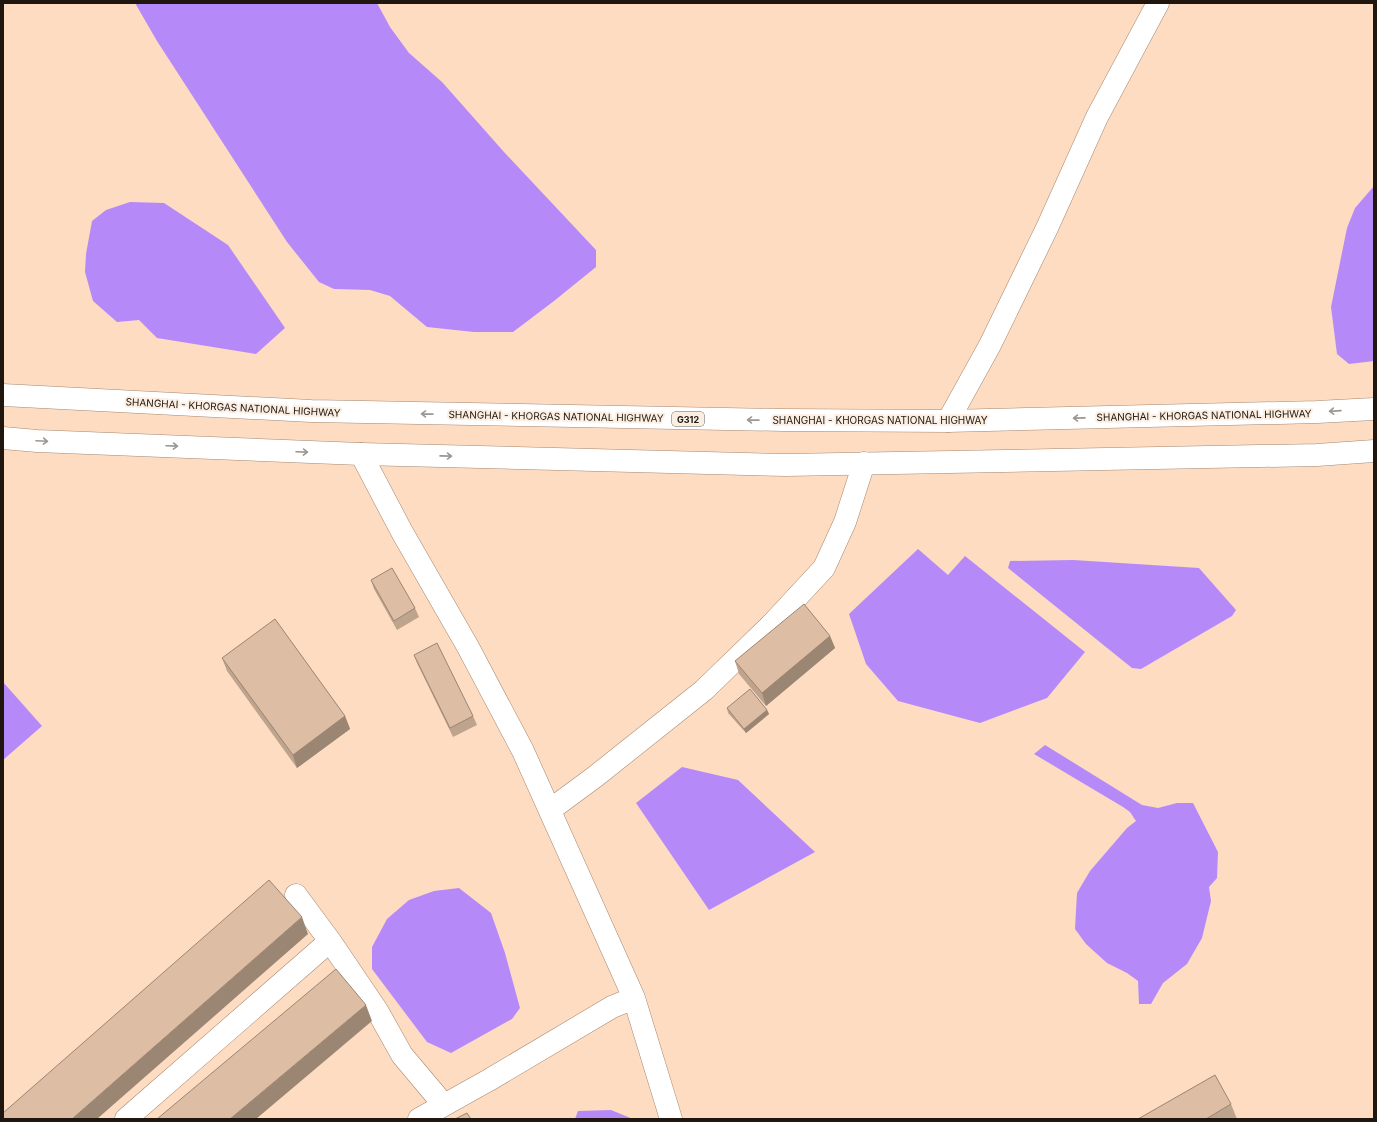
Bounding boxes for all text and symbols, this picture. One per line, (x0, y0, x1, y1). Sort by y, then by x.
street label: SHANGHAI - KHORGAS NATIONAL HIGHWAY (125, 395, 341, 419)
street label: SHANGHAI - KHORGAS NATIONAL HIGHWAY (1096, 407, 1312, 423)
street label: SHANGHAI - KHORGAS NATIONAL HIGHWAY (448, 408, 664, 424)
one-way arrow (1329, 408, 1342, 415)
one-way arrow (421, 410, 434, 417)
road number: G312 (672, 412, 704, 426)
street label: SHANGHAI - KHORGAS NATIONAL HIGHWAY (772, 414, 988, 426)
one-way arrow (1073, 414, 1086, 421)
one-way arrow (747, 416, 760, 424)
one-way arrow (35, 437, 48, 444)
one-way arrow (165, 443, 178, 450)
one-way arrow (295, 448, 308, 456)
one-way arrow (439, 453, 452, 460)

